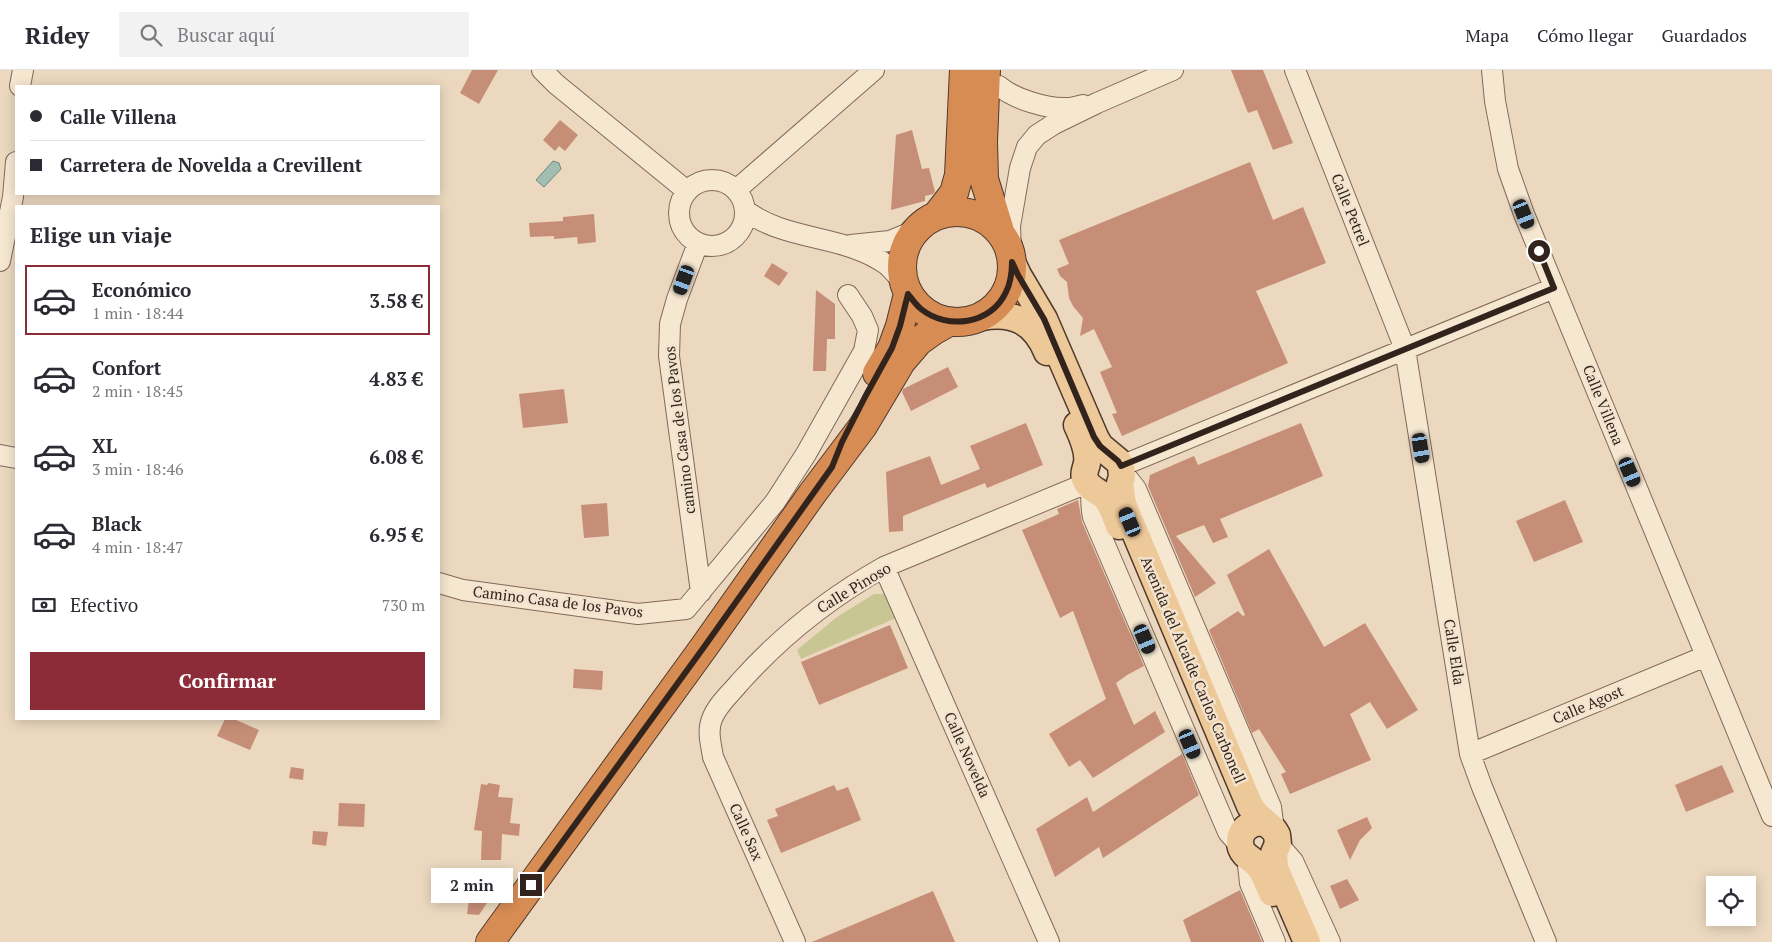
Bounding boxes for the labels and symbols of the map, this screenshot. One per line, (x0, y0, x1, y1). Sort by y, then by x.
street label: Calle Petrel (1327, 170, 1375, 249)
car (1511, 197, 1536, 231)
route start (1528, 240, 1550, 262)
car (671, 263, 696, 297)
street label: camino Casa de los Pavos (659, 345, 699, 515)
street label: Calle Villena (1579, 362, 1629, 448)
car (1411, 432, 1430, 464)
car (1617, 455, 1642, 489)
car (1117, 505, 1142, 539)
street label: Avenida del Alcalde Carlos Carbonell (1137, 553, 1251, 786)
street label: Calle Pinoso (813, 557, 894, 617)
street label: Camino Casa de los Pavos (472, 581, 644, 621)
street label: Calle Elda (1440, 617, 1470, 687)
car (1132, 622, 1157, 656)
street label: Calle Agost (1549, 680, 1626, 728)
street label: Calle Novelda (940, 709, 996, 801)
car (1177, 727, 1202, 761)
street label: Calle Sax (725, 800, 769, 864)
callout: 2 min (431, 868, 514, 902)
route end (520, 874, 542, 896)

